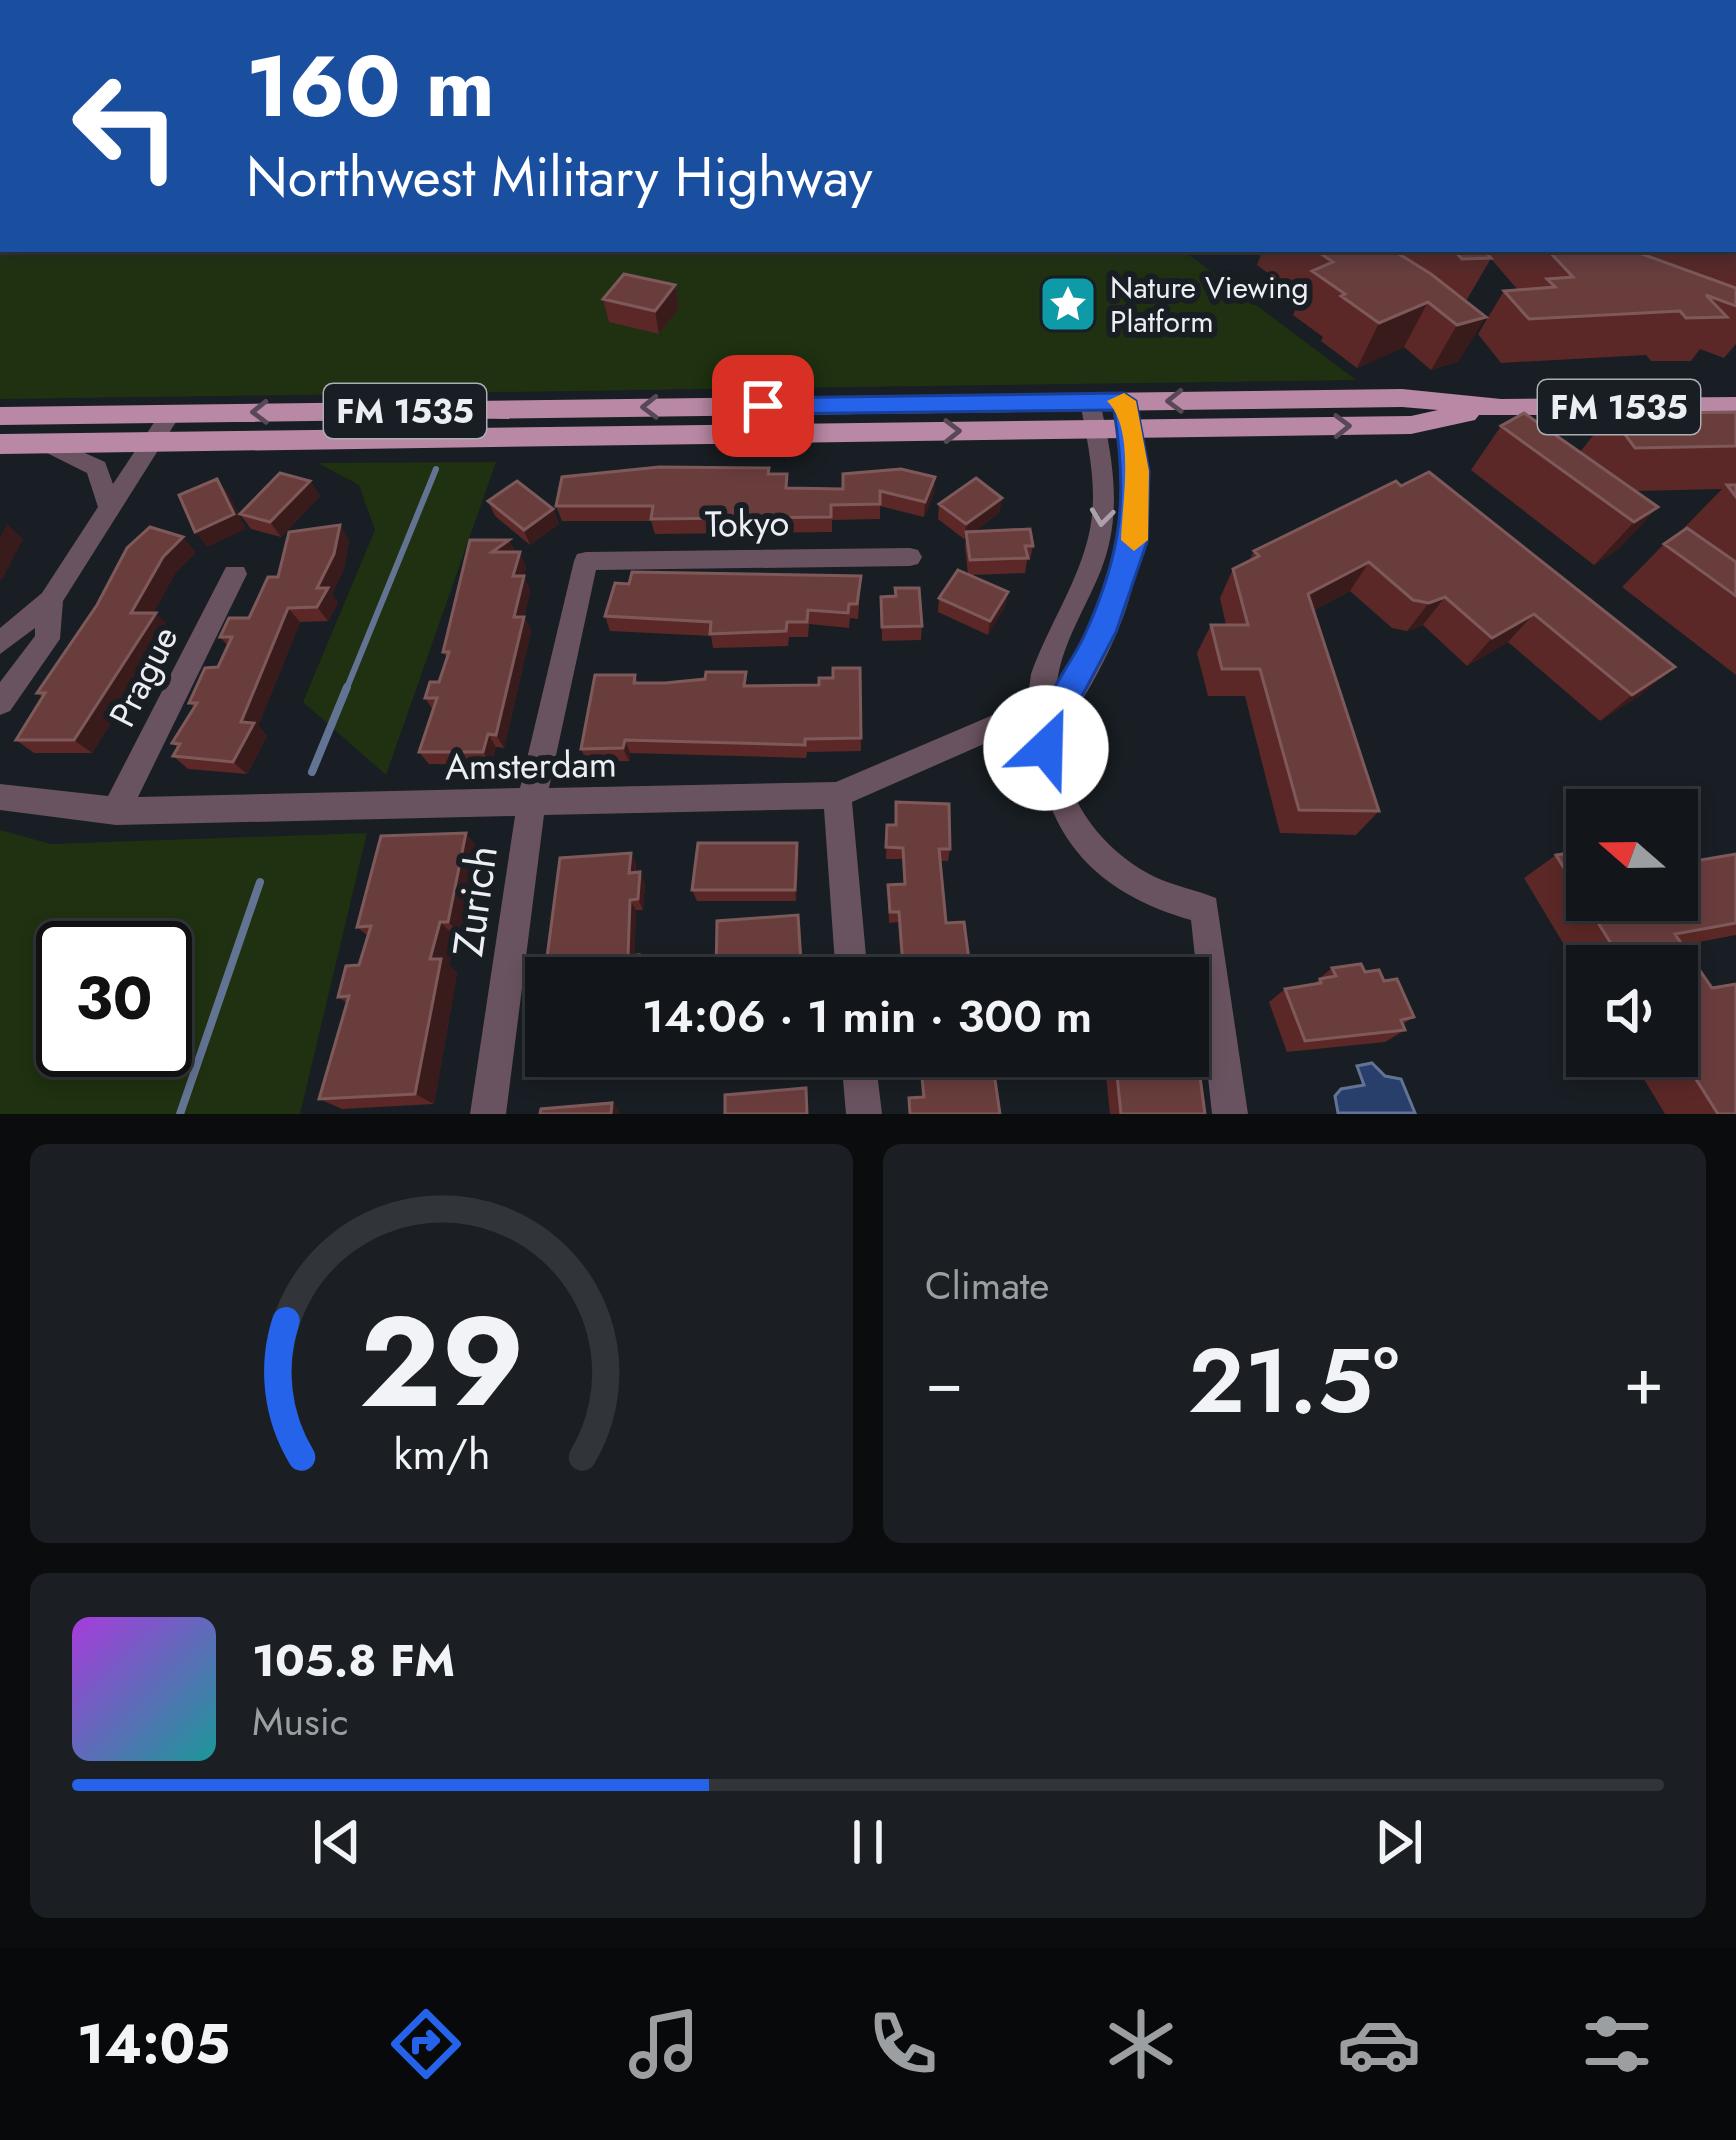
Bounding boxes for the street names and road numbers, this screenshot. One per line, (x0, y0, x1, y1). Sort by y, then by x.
road number: FM 1535 (1538, 380, 1700, 434)
road number: FM 1535 (324, 384, 486, 438)
street label: Tokyo (704, 496, 790, 550)
street label: Prague (96, 617, 190, 735)
street label: Amsterdam (445, 738, 617, 792)
street label: Zurich (437, 842, 513, 960)

